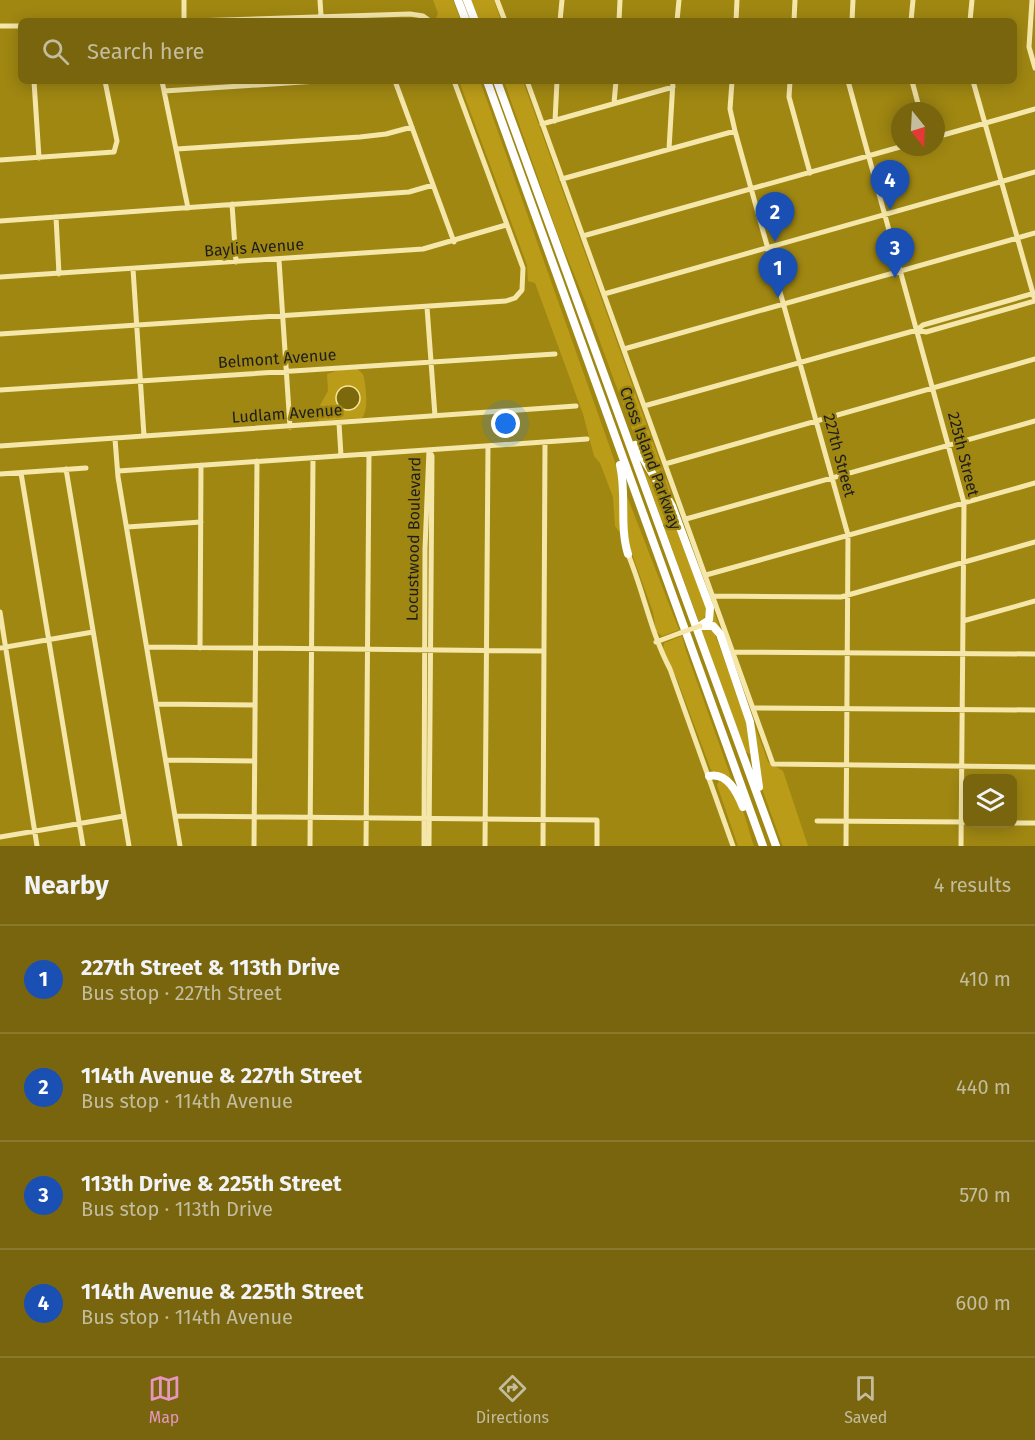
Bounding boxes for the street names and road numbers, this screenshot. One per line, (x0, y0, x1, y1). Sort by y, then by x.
street label: Baylis Avenue (203, 235, 305, 260)
street label: Belmont Avenue (217, 345, 337, 372)
street label: Cross Island Parkway (616, 384, 685, 532)
street label: Ludlam Avenue (231, 400, 343, 427)
street label: 225th Street (944, 410, 983, 499)
street label: 227th Street (819, 411, 860, 499)
street label: Locustwood Boulevard (403, 457, 424, 621)

